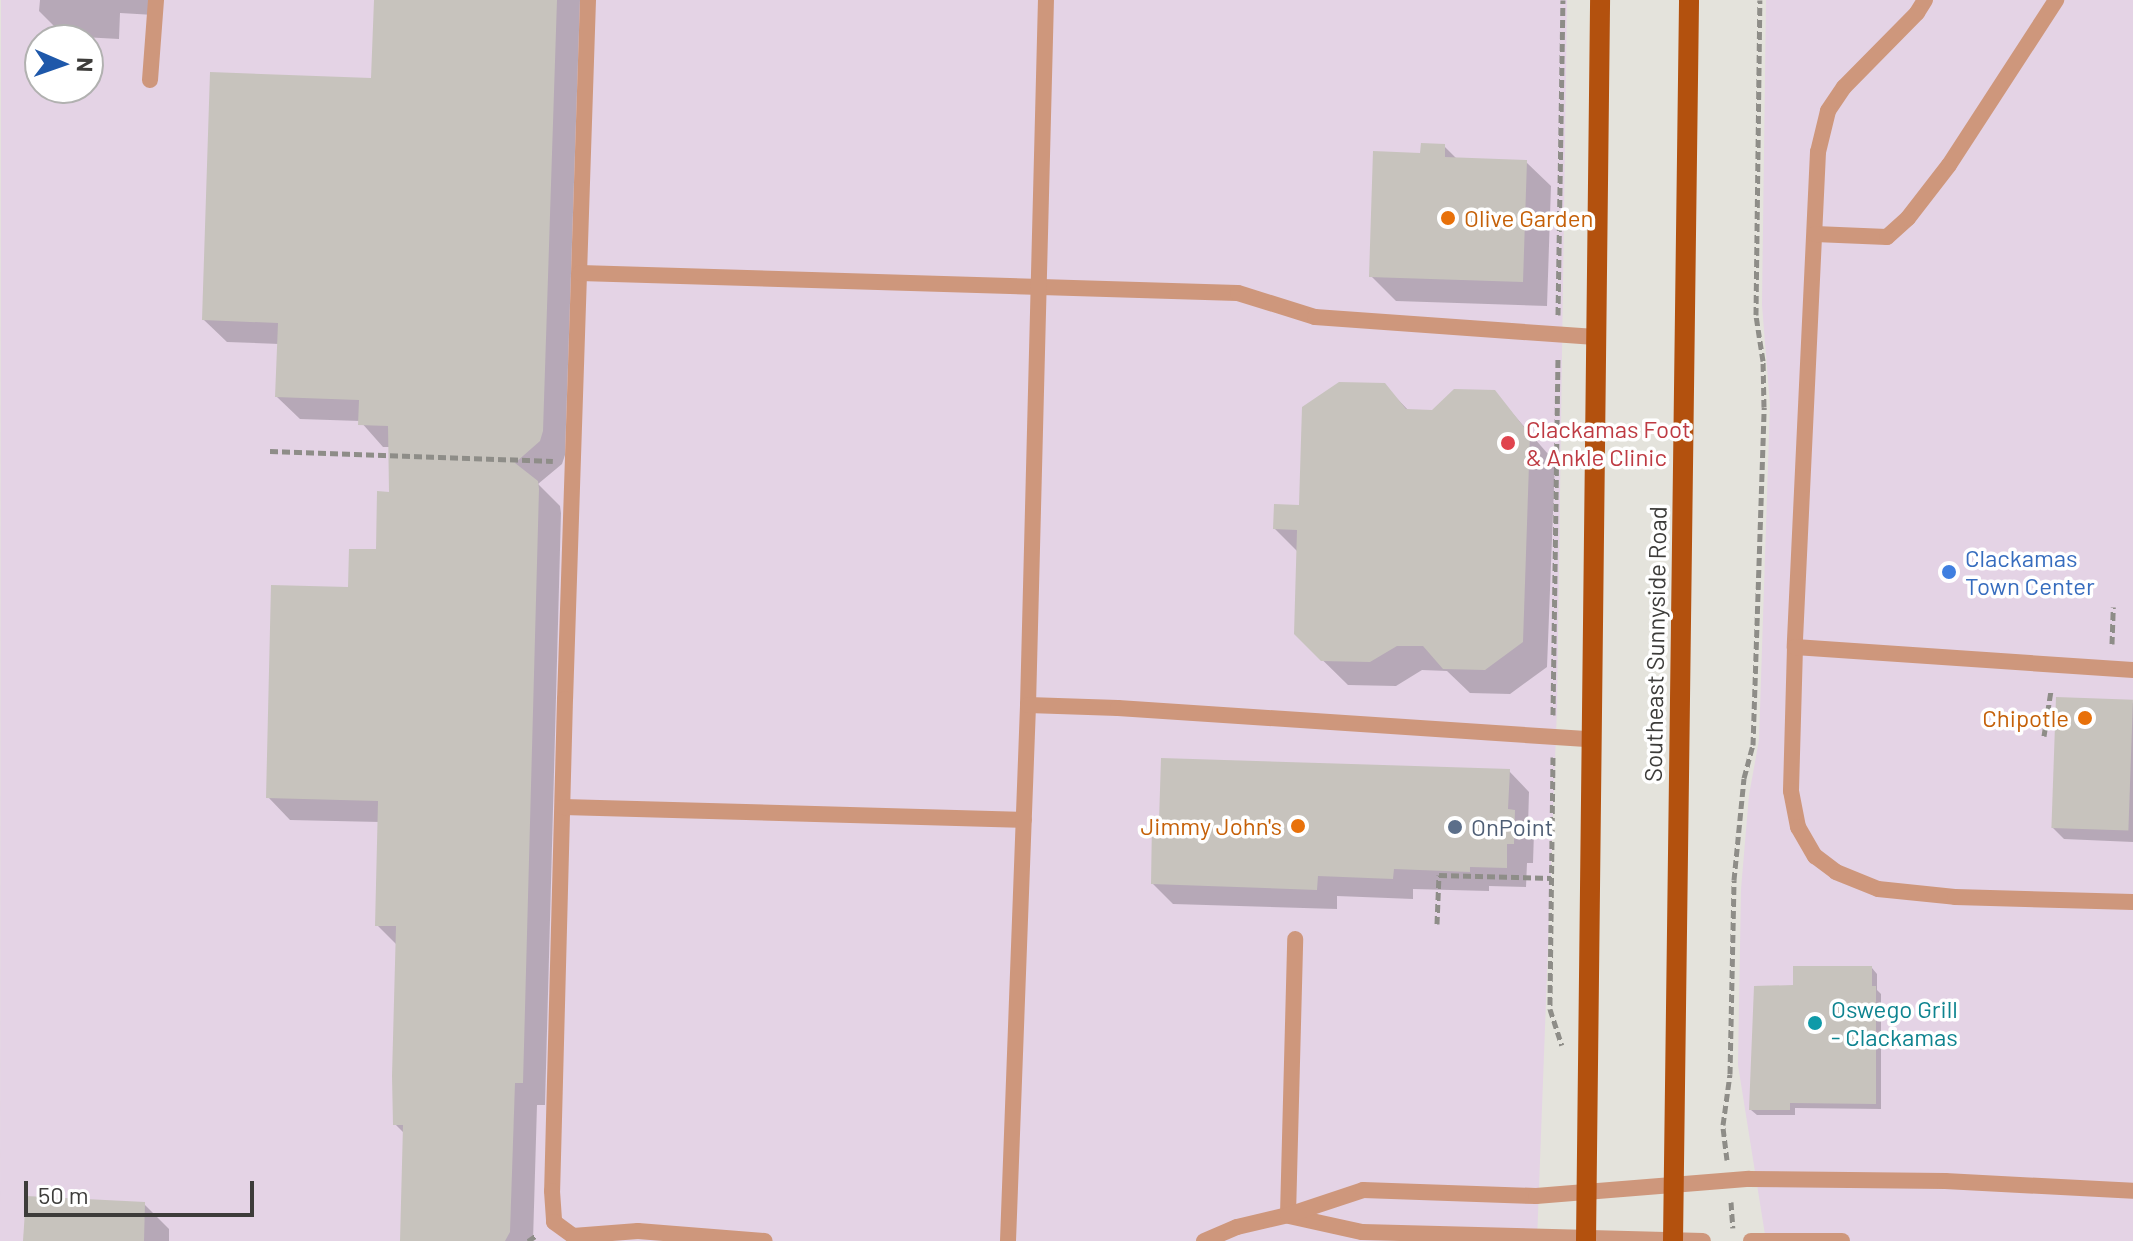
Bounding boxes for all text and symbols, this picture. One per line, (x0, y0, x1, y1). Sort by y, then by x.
north arrow (24, 24, 104, 104)
text: N (73, 57, 99, 73)
place label: Olive Garden (1464, 204, 1593, 232)
marker: Olive Garden (1439, 209, 1457, 227)
place label: Clackamas Foot & Ankle Clinic (1526, 415, 1691, 471)
marker: Clackamas Foot & Ankle Clinic (1497, 432, 1519, 454)
street label: Southeast Sunnyside Road (1638, 506, 1672, 782)
place label: Clackamas Town Center (1965, 544, 2095, 600)
marker: Clackamas Town Center (1940, 563, 1958, 581)
place label: Chipotle (1982, 704, 2069, 732)
marker: Chipotle (2076, 709, 2094, 727)
place label: Jimmy John's (1141, 812, 1282, 840)
place label: OnPoint (1471, 813, 1554, 841)
marker: Jimmy John's (1289, 817, 1307, 835)
marker: OnPoint (1446, 818, 1464, 836)
place label: Oswego Grill - Clackamas (1831, 995, 1958, 1051)
marker: Oswego Grill - Clackamas (1806, 1014, 1824, 1032)
scale bar (28, 1165, 258, 1215)
text: 50 m (38, 1180, 89, 1209)

